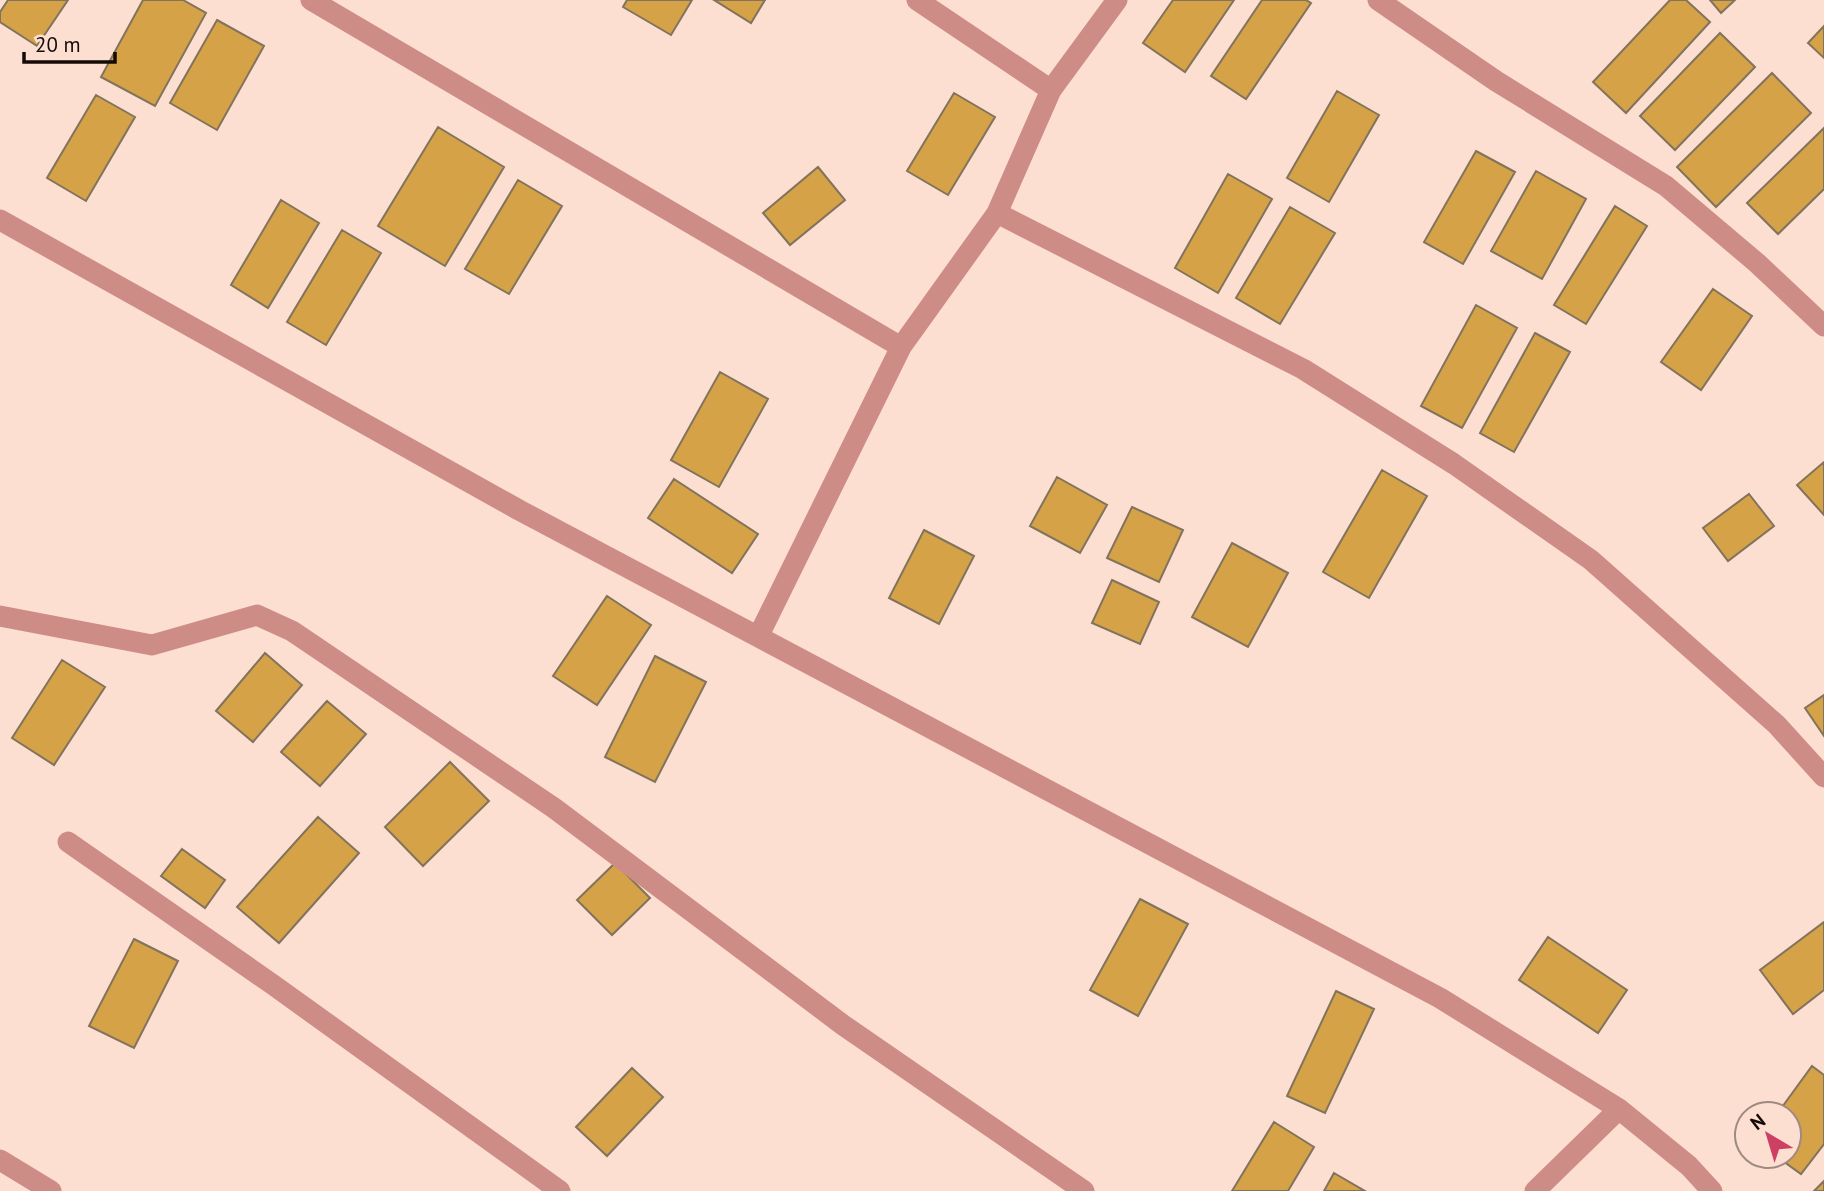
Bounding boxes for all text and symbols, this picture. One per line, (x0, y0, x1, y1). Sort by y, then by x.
scale bar (24, 21, 116, 65)
text: 20 m (35, 31, 81, 58)
north arrow (1733, 1100, 1803, 1170)
text: N (1745, 1108, 1770, 1135)

